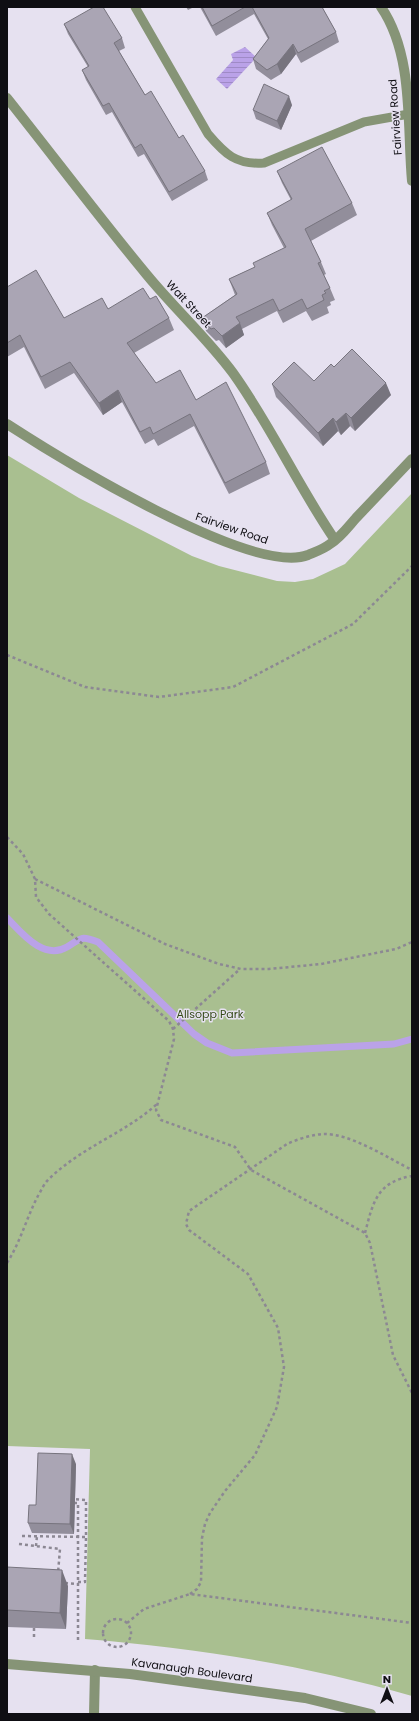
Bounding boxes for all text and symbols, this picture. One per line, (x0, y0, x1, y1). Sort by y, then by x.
street label: Fairview Road (384, 79, 406, 155)
street label: Wait Street (163, 277, 215, 331)
street label: Fairview Road (193, 508, 271, 548)
park label: Allsopp Park (177, 1006, 244, 1022)
street label: Kavanaugh Boulevard (130, 1654, 254, 1686)
north arrow (367, 1669, 407, 1709)
text: N (383, 1671, 391, 1687)

